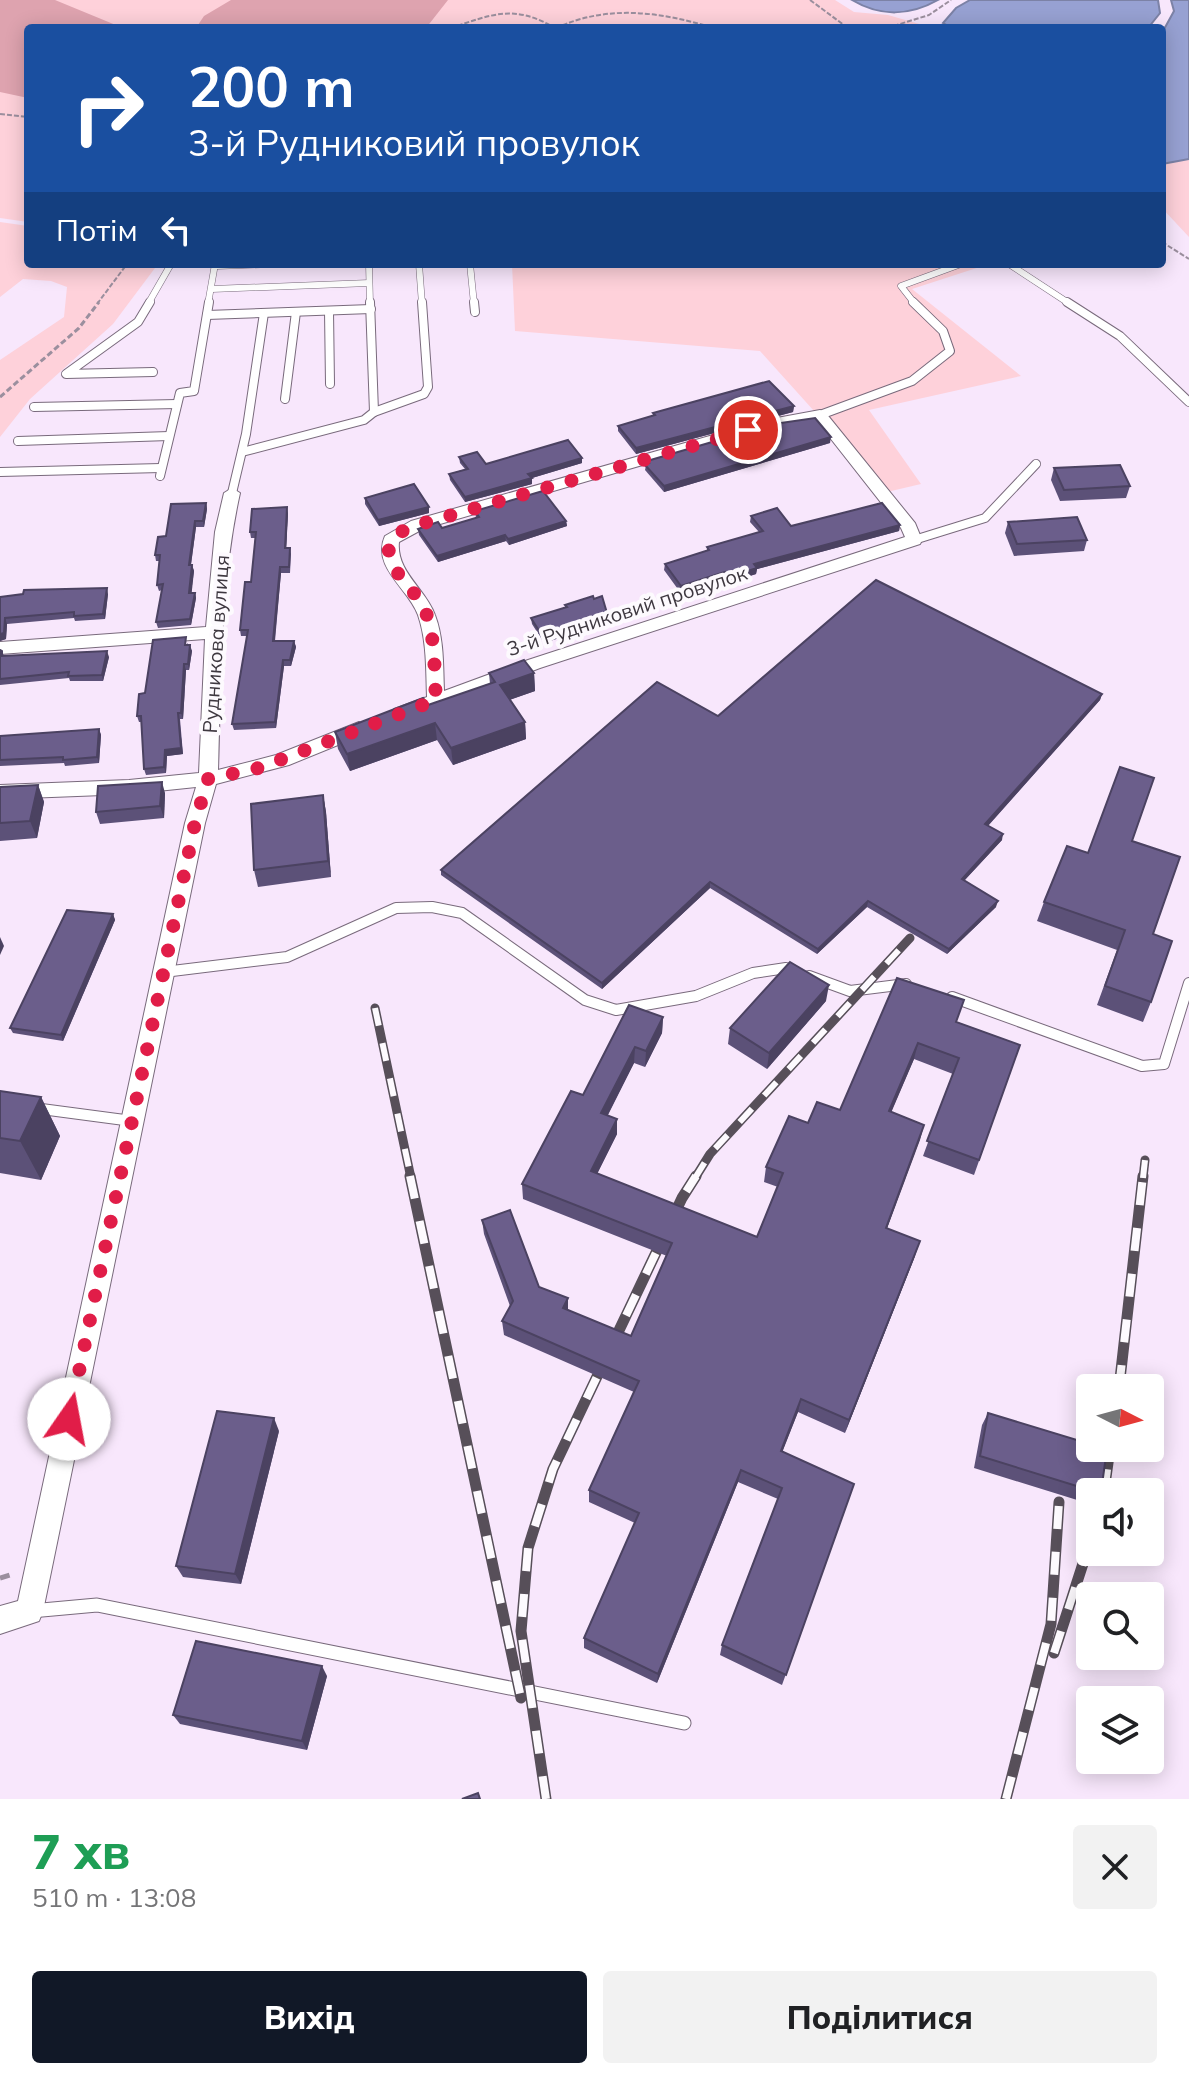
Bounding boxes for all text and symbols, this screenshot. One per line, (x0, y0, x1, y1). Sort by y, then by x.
text: 200 m (188, 51, 355, 121)
icon: right (56, 56, 160, 160)
text: 3-й Рудниковий провулок (188, 120, 640, 165)
icon: left (154, 208, 198, 252)
text: Потім (56, 211, 138, 249)
pin (714, 396, 782, 464)
icon: arrive (726, 408, 770, 452)
street label: Рудникова вулиця (197, 554, 234, 734)
street label: 3-й Рудниковий провулок (504, 560, 750, 661)
north arrow (1076, 1374, 1164, 1462)
map controls (1076, 1374, 1164, 1774)
position arrow (27, 1377, 111, 1461)
button: sound (1076, 1478, 1164, 1566)
button: search (1076, 1582, 1164, 1670)
button: layers (1076, 1686, 1164, 1774)
text: 7 хв (32, 1821, 130, 1881)
button: close (1073, 1825, 1157, 1909)
text: 510 m · 13:08 (32, 1881, 196, 1914)
button: Вихід (32, 1971, 587, 2063)
button: Поділитися (603, 1971, 1157, 2063)

